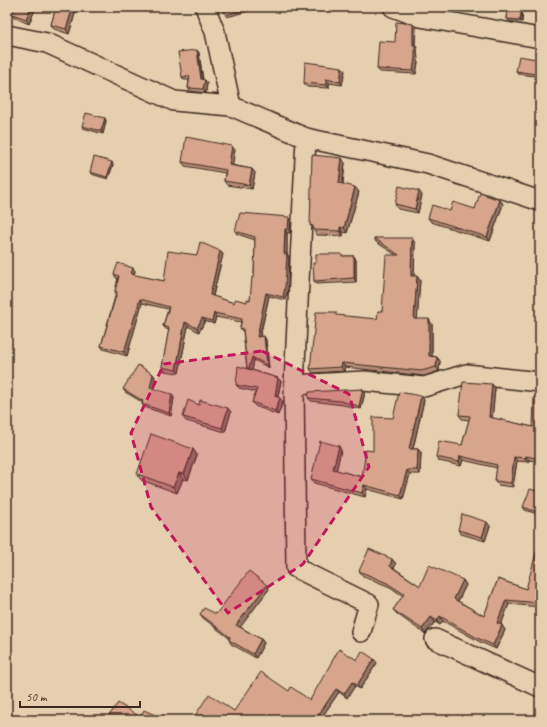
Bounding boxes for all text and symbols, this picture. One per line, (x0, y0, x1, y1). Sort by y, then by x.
scale bar (20, 683, 140, 709)
text: 50 m (26, 689, 48, 705)

